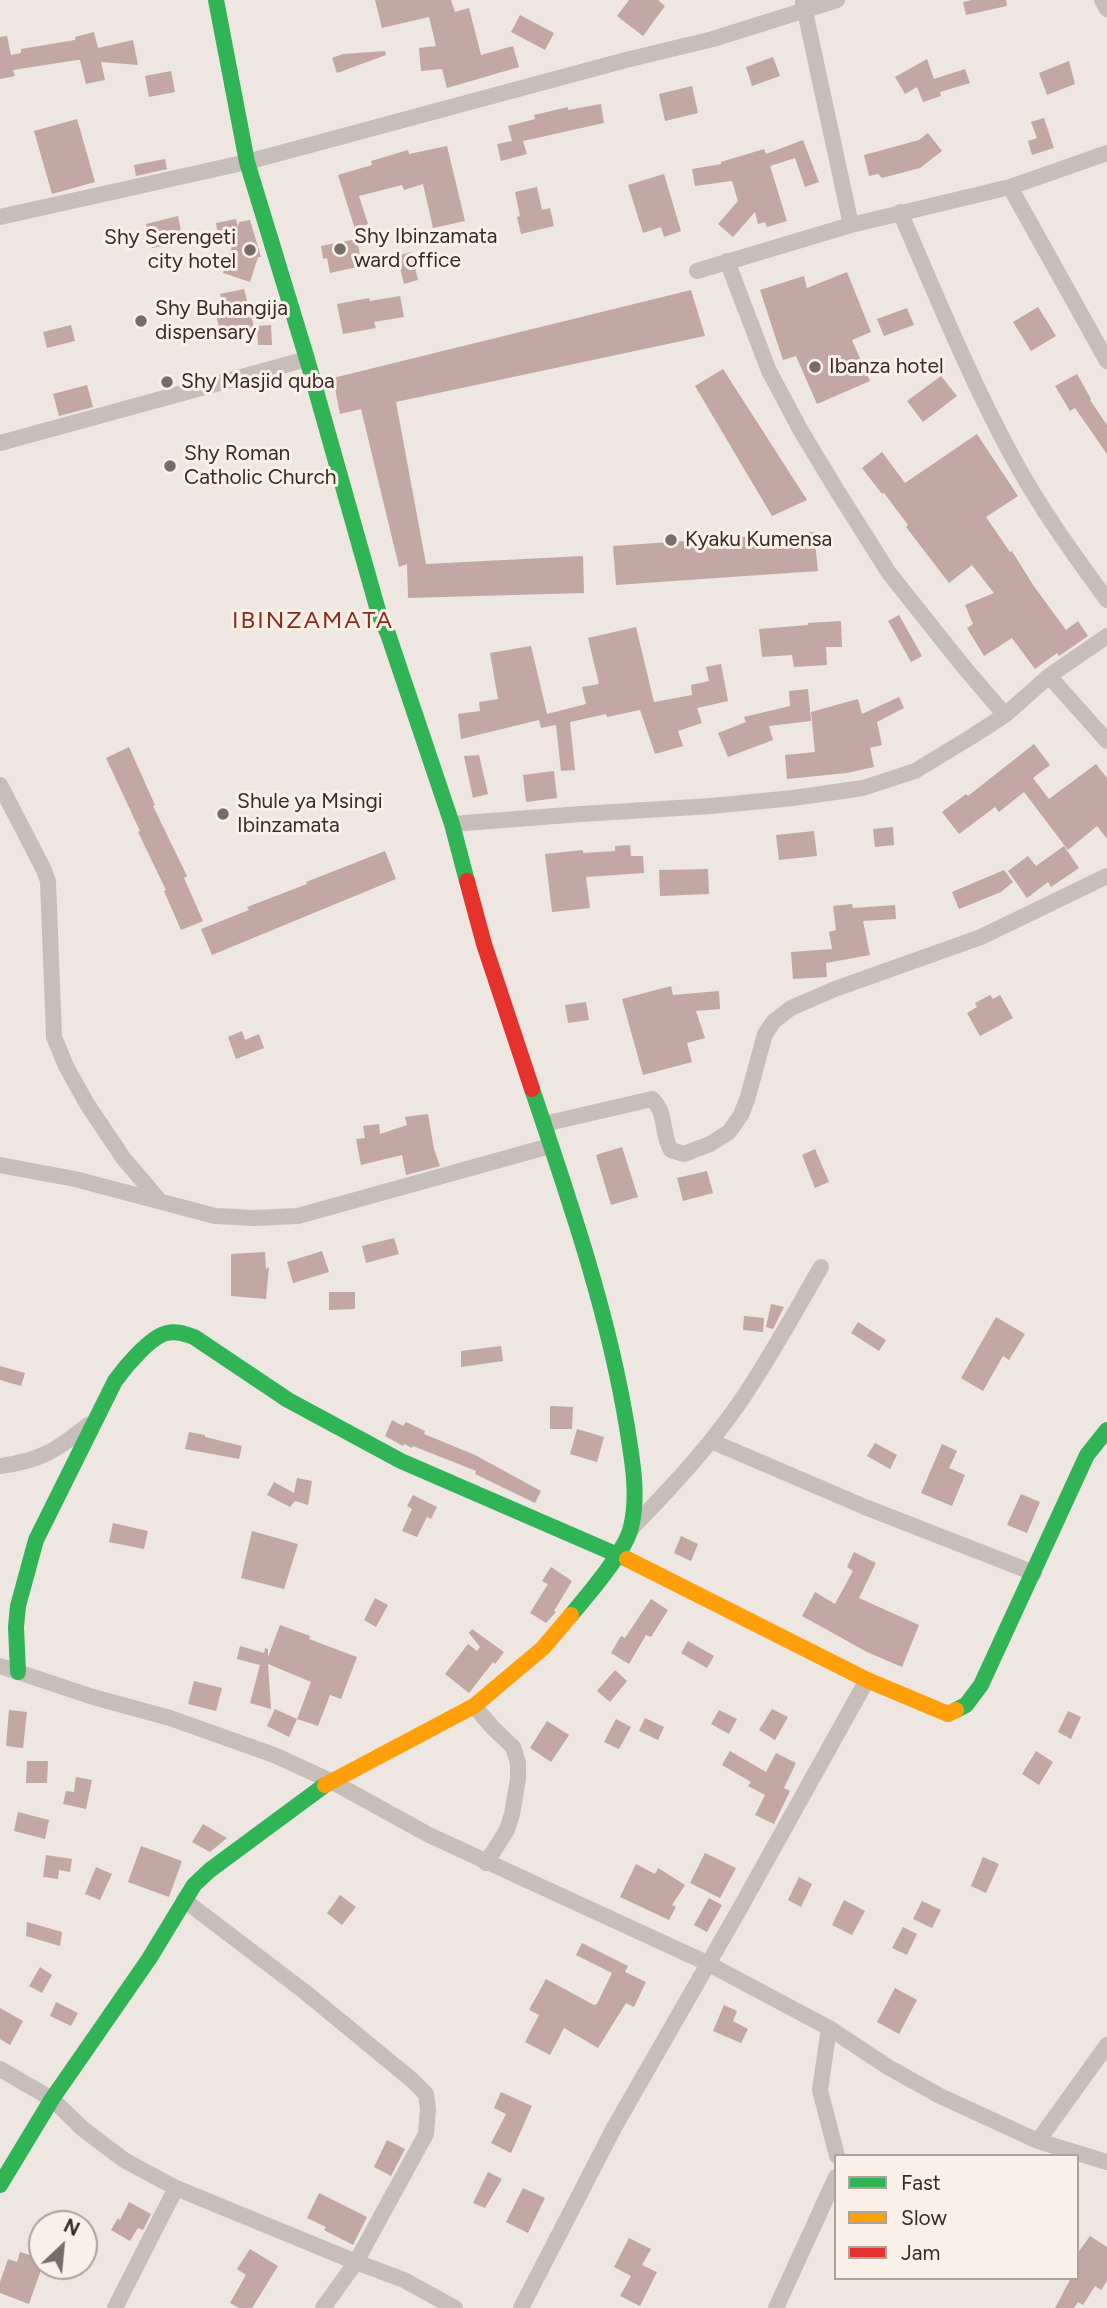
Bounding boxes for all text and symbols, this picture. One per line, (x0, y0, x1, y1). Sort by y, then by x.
place label: Shy Ibinzamata ward office (354, 224, 497, 274)
place label: Shy Serengeti city hotel (104, 225, 236, 275)
marker: Shy Ibinzamata ward office (332, 241, 348, 257)
marker: Shy Serengeti city hotel (242, 242, 258, 258)
place label: Shy Buhangija dispensary (155, 296, 288, 346)
marker: Shy Buhangija dispensary (133, 313, 149, 329)
place label: Ibanza hotel (829, 354, 944, 380)
marker: Ibanza hotel (807, 359, 823, 375)
place label: Shy Masjid quba (181, 369, 335, 395)
marker: Shy Masjid quba (159, 374, 175, 390)
place label: Shy Roman Catholic Church (184, 441, 336, 491)
marker: Shy Roman Catholic Church (162, 458, 178, 474)
place label: Kyaku Kumensa (685, 527, 832, 553)
marker: Kyaku Kumensa (663, 532, 679, 548)
district label: IBINZAMATA (233, 607, 393, 635)
place label: Shule ya Msingi Ibinzamata (237, 789, 383, 839)
marker: Shule ya Msingi Ibinzamata (215, 806, 231, 822)
legend (834, 2154, 1079, 2280)
text: Fast (901, 2170, 941, 2195)
text: Slow (901, 2205, 947, 2230)
north arrow (28, 2210, 98, 2280)
text: N (60, 2214, 83, 2241)
text: Jam (901, 2240, 940, 2265)

